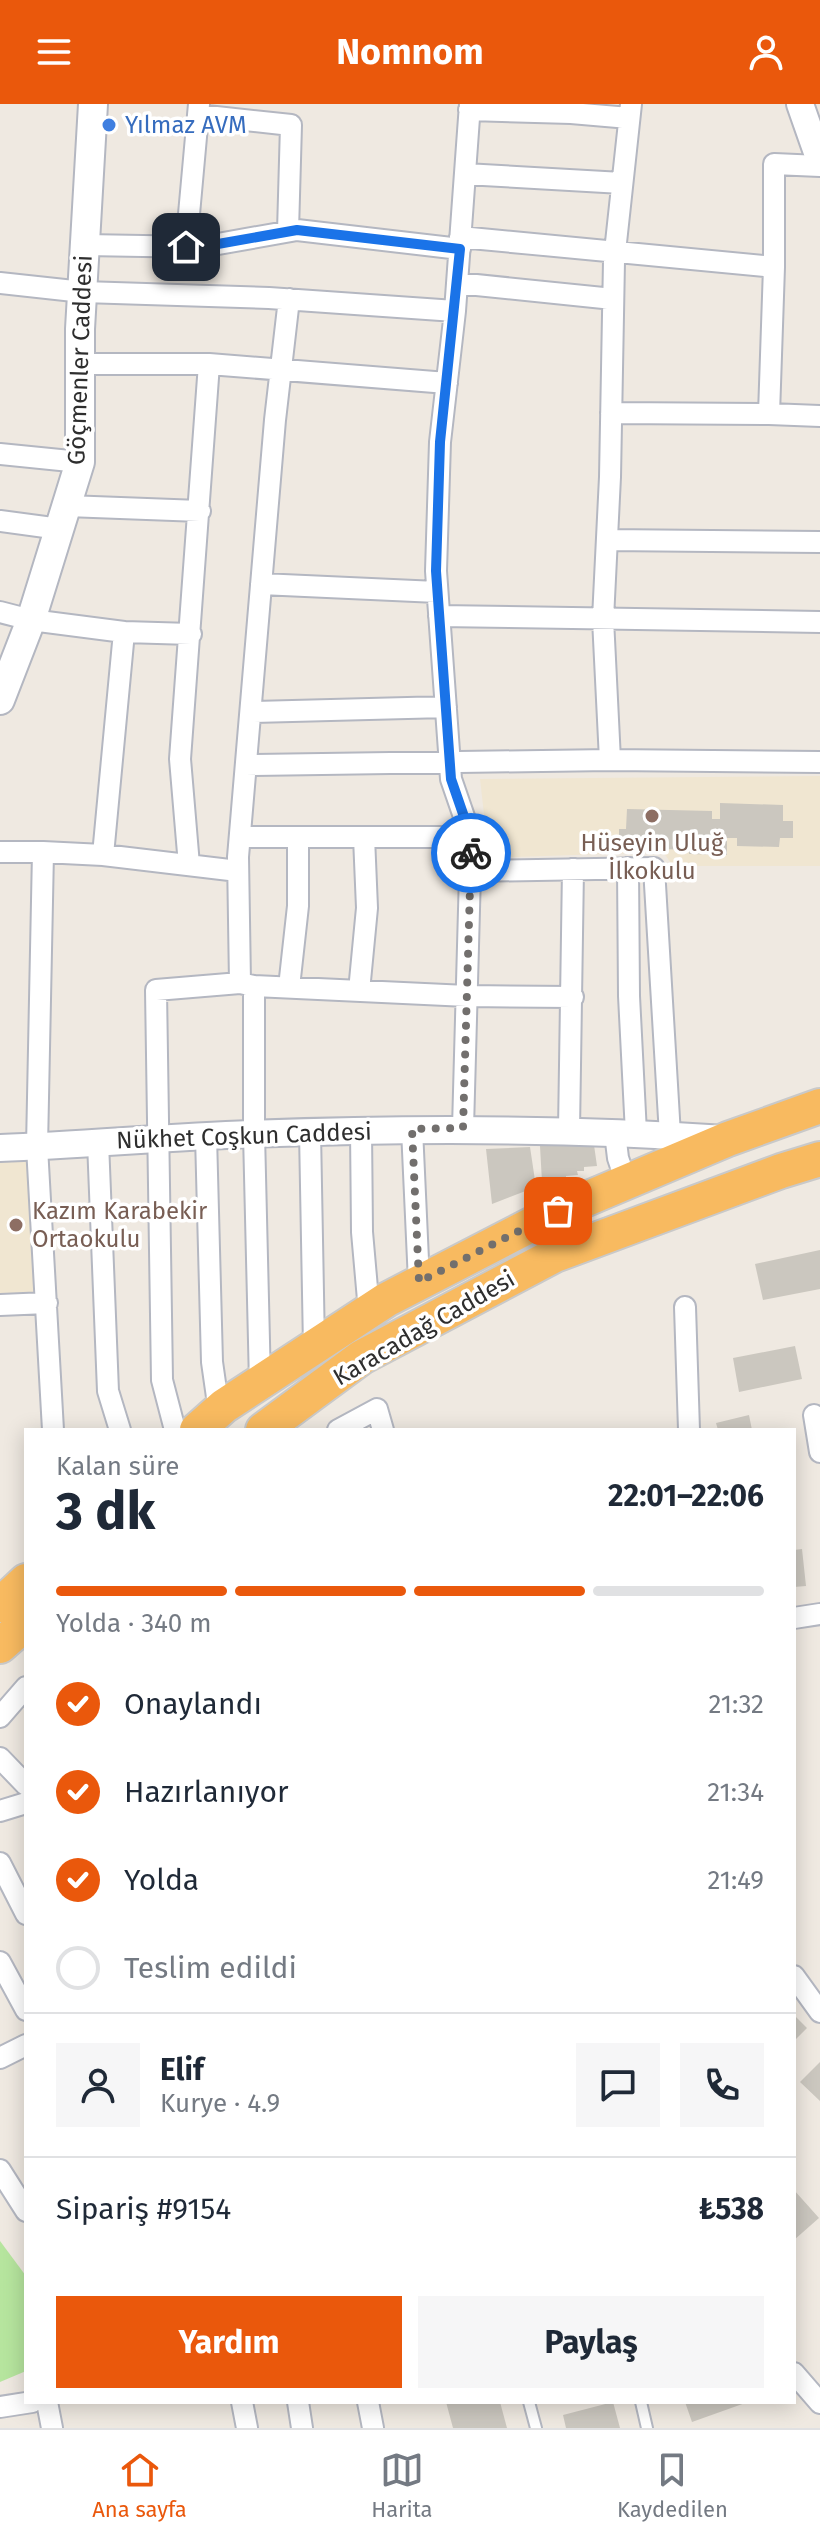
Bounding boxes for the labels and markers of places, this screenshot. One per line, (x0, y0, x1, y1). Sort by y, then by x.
place label: Yılmaz AVM (125, 111, 247, 139)
marker: Yılmaz AVM (100, 116, 118, 134)
pin (152, 213, 220, 281)
marker: Hüseyin Uluğ İlkokulu (643, 807, 661, 825)
place label: Hüseyin Uluğ İlkokulu (581, 829, 724, 885)
pin (524, 1177, 592, 1245)
place label: Kazım Karabekir Ortaokulu (32, 1197, 208, 1253)
marker: Kazım Karabekir Ortaokulu (7, 1216, 25, 1234)

